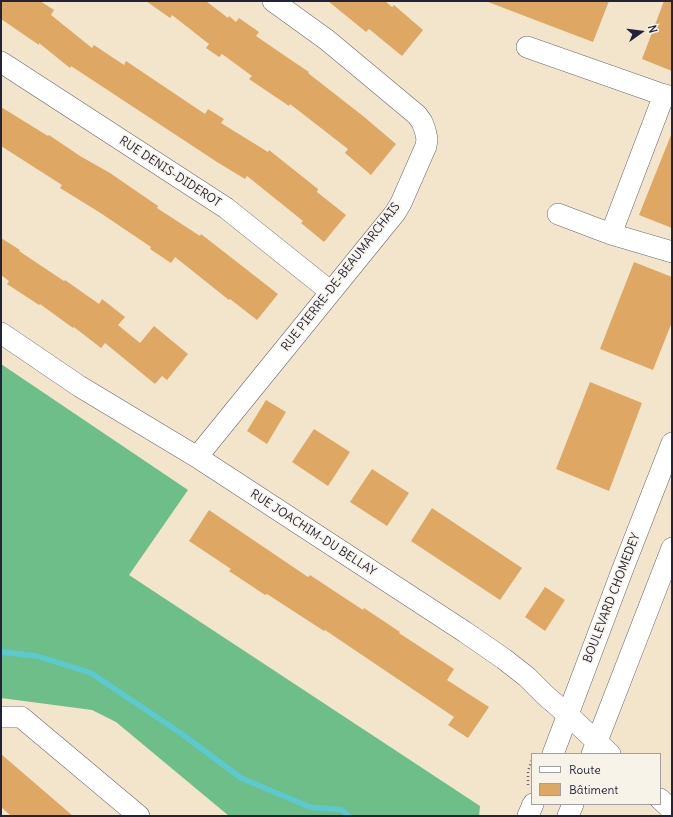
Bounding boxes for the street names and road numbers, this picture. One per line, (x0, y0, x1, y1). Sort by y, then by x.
street label: RUE DENIS-DIDEROT (116, 134, 224, 210)
street label: RUE PIERRE-DE-BEAUMARCHAIS (279, 200, 403, 354)
street label: RUE JOACHIM-DU BELLAY (247, 487, 379, 579)
street label: BOULEVARD CHOMEDEY (581, 531, 643, 665)

